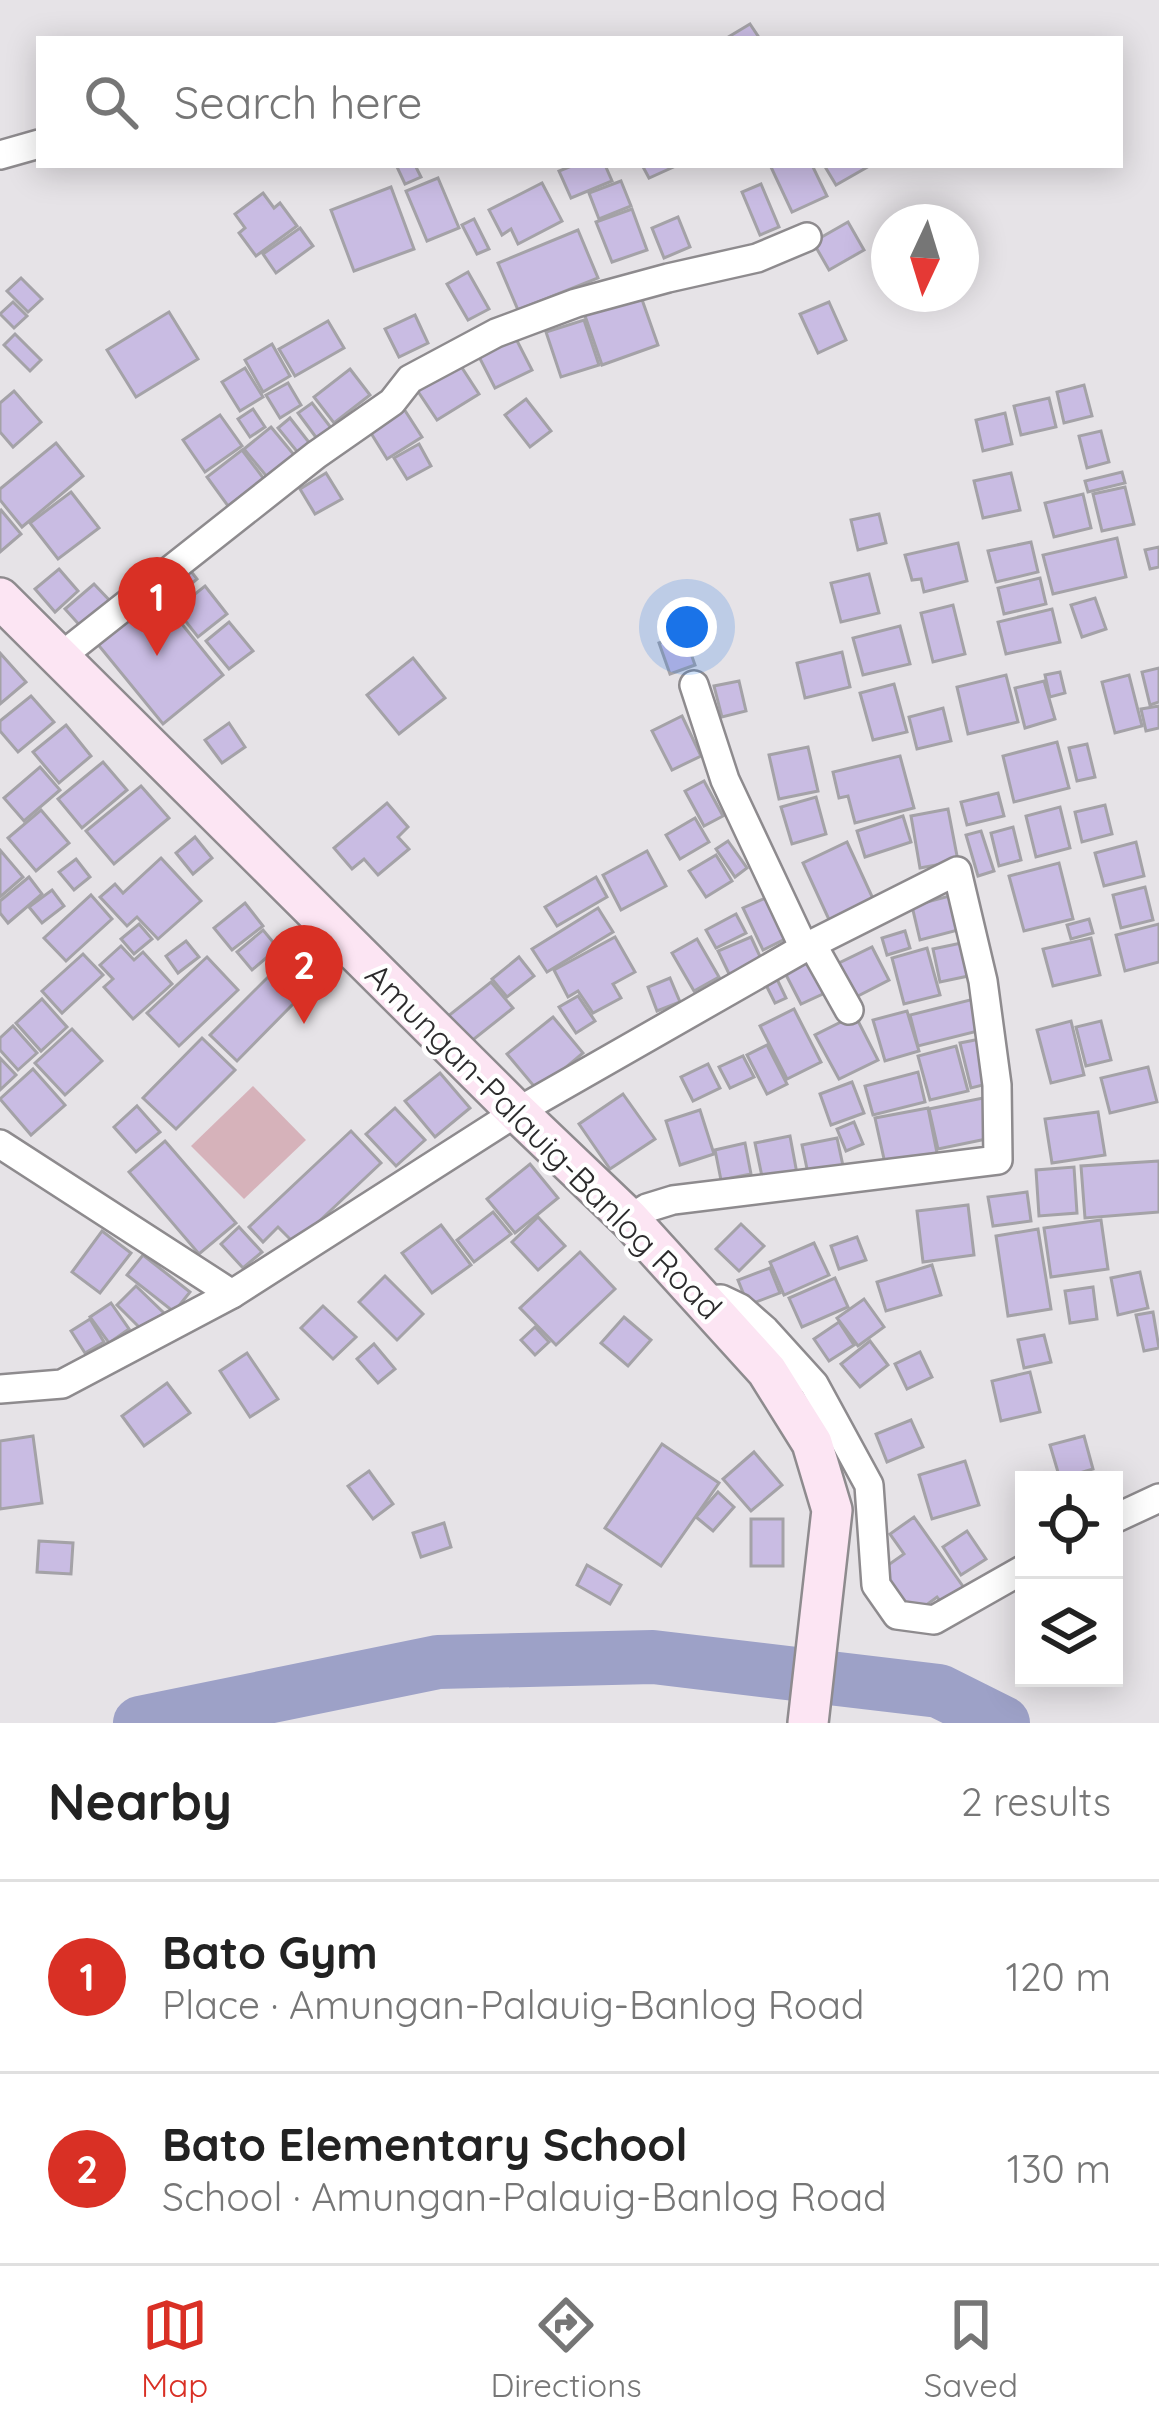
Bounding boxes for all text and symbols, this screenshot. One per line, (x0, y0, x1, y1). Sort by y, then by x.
search box (36, 36, 1123, 168)
icon: search (78, 69, 144, 135)
text: Search here (174, 74, 422, 130)
north arrow (871, 204, 979, 312)
pin: 1 (118, 557, 196, 656)
your location (657, 597, 717, 657)
pin: 2 (265, 925, 343, 1024)
street label: Amungan-Palauig-Banlog Road (358, 954, 731, 1327)
map controls (1015, 1471, 1123, 1687)
button: locate (1015, 1471, 1123, 1579)
button: layers (1015, 1579, 1123, 1687)
text: Nearby (48, 1769, 232, 1833)
text: 2 results (961, 1777, 1111, 1826)
text: Bato Gym (162, 1924, 378, 1980)
text: 1 (79, 1952, 95, 2001)
text: 120 m (1006, 1952, 1111, 2001)
text: Place · Amungan-Palauig-Banlog Road (162, 1980, 864, 2029)
text: Bato Elementary School (162, 2116, 688, 2172)
text: 2 (76, 2144, 98, 2193)
text: 130 m (1007, 2144, 1111, 2193)
text: School · Amungan-Palauig-Banlog Road (162, 2172, 887, 2221)
tab: Map (141, 2292, 208, 2405)
tab: Directions (490, 2292, 642, 2405)
tab: Saved (924, 2292, 1018, 2405)

